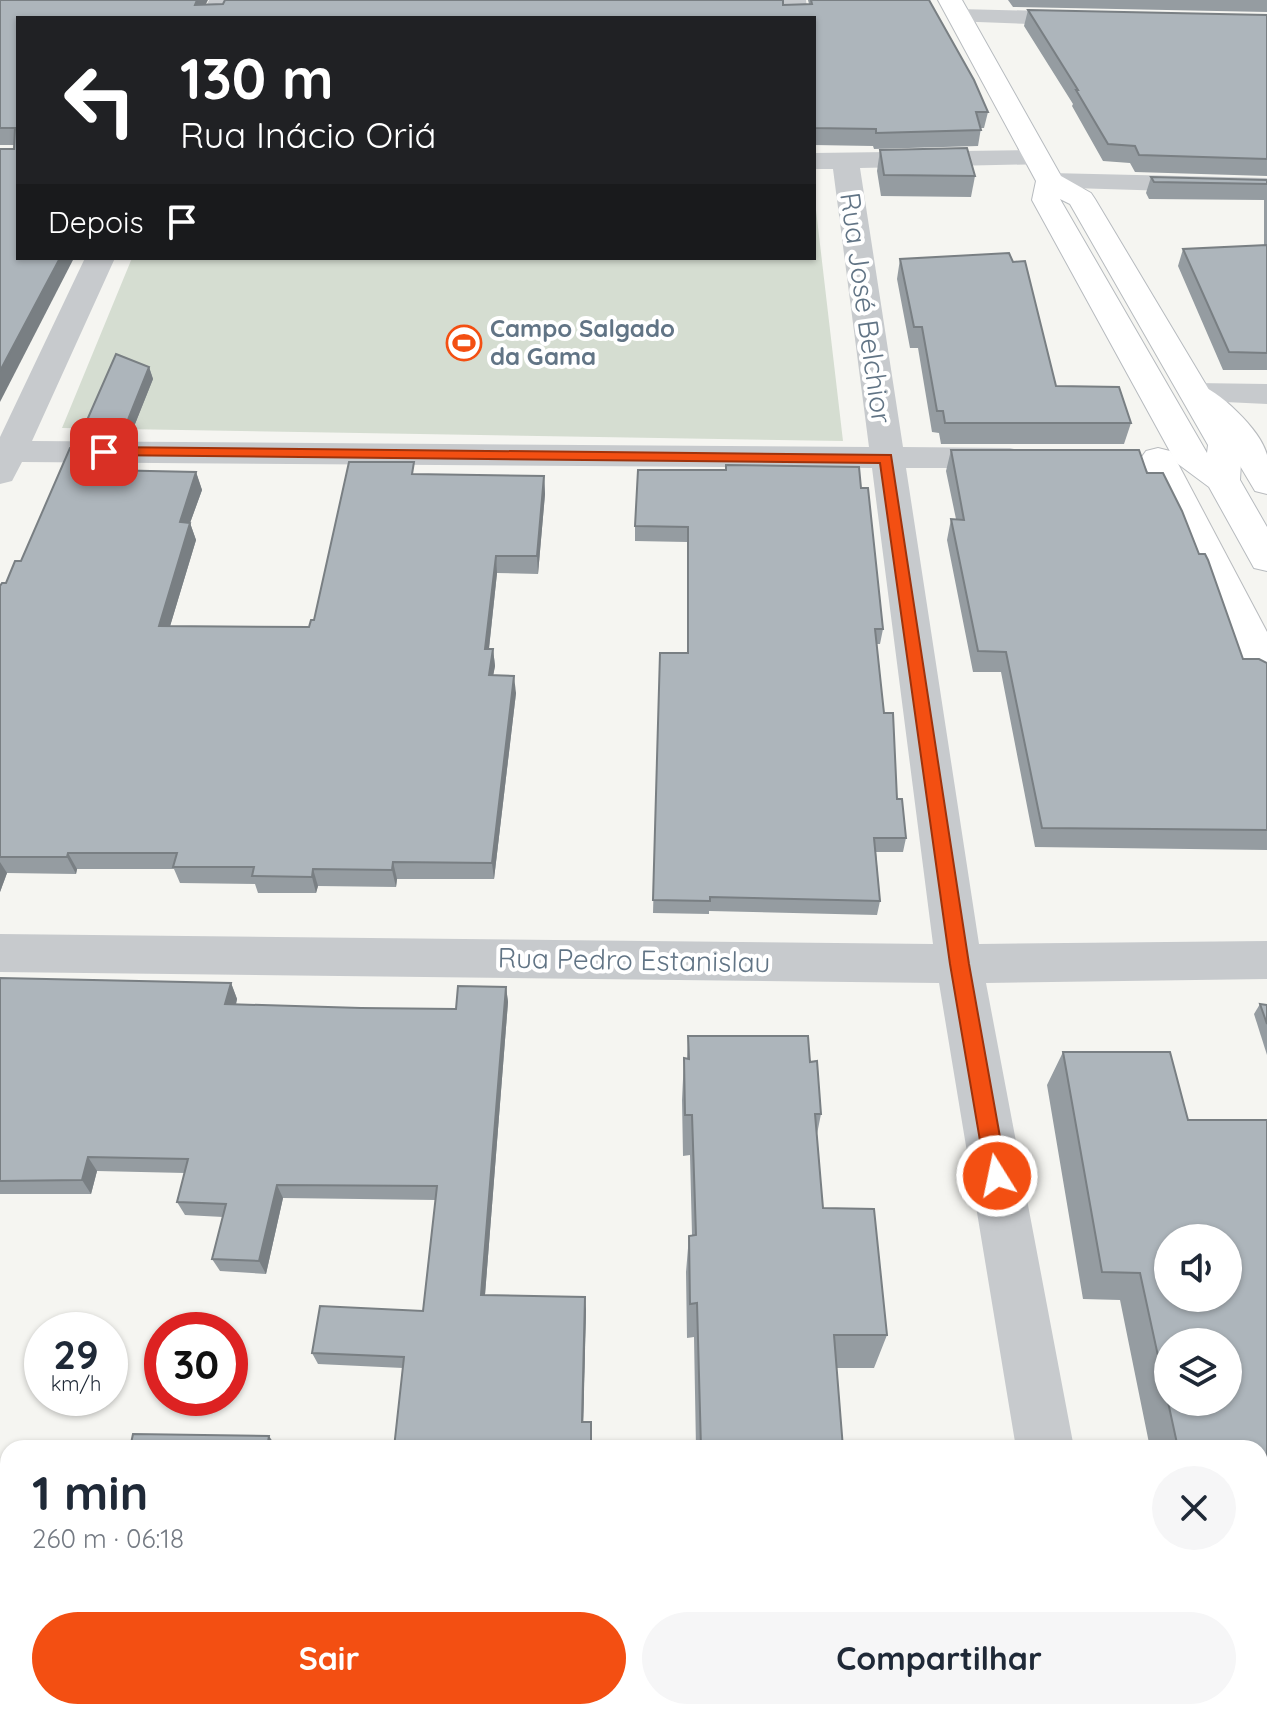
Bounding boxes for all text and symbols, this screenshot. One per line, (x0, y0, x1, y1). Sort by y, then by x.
text: 130 m (180, 43, 334, 113)
icon: left (48, 48, 152, 152)
text: Rua Inácio Oriá (180, 112, 436, 157)
street label: Rua José Belchior (833, 190, 900, 426)
icon: arrive (160, 200, 204, 244)
text: Depois (48, 203, 144, 241)
place label: Campo Salgado da Gama (490, 313, 675, 371)
sports icon: Campo Salgado da Gama (445, 324, 483, 362)
pin (70, 418, 138, 486)
icon: arrive (82, 430, 126, 474)
street label: Rua Pedro Estanislau (497, 940, 771, 979)
position arrow (955, 1134, 1039, 1218)
map controls (1154, 1224, 1242, 1416)
button: sound (1154, 1224, 1242, 1312)
speed limit sign: 30 (144, 1312, 248, 1416)
button: layers (1154, 1328, 1242, 1416)
text: 29 (53, 1329, 99, 1379)
text: km/h (51, 1371, 101, 1396)
text: 1 min (32, 1462, 148, 1522)
button: close (1152, 1466, 1236, 1550)
text: 260 m · 06:18 (32, 1522, 184, 1555)
button: Sair (32, 1612, 626, 1704)
button: Compartilhar (642, 1612, 1236, 1704)

